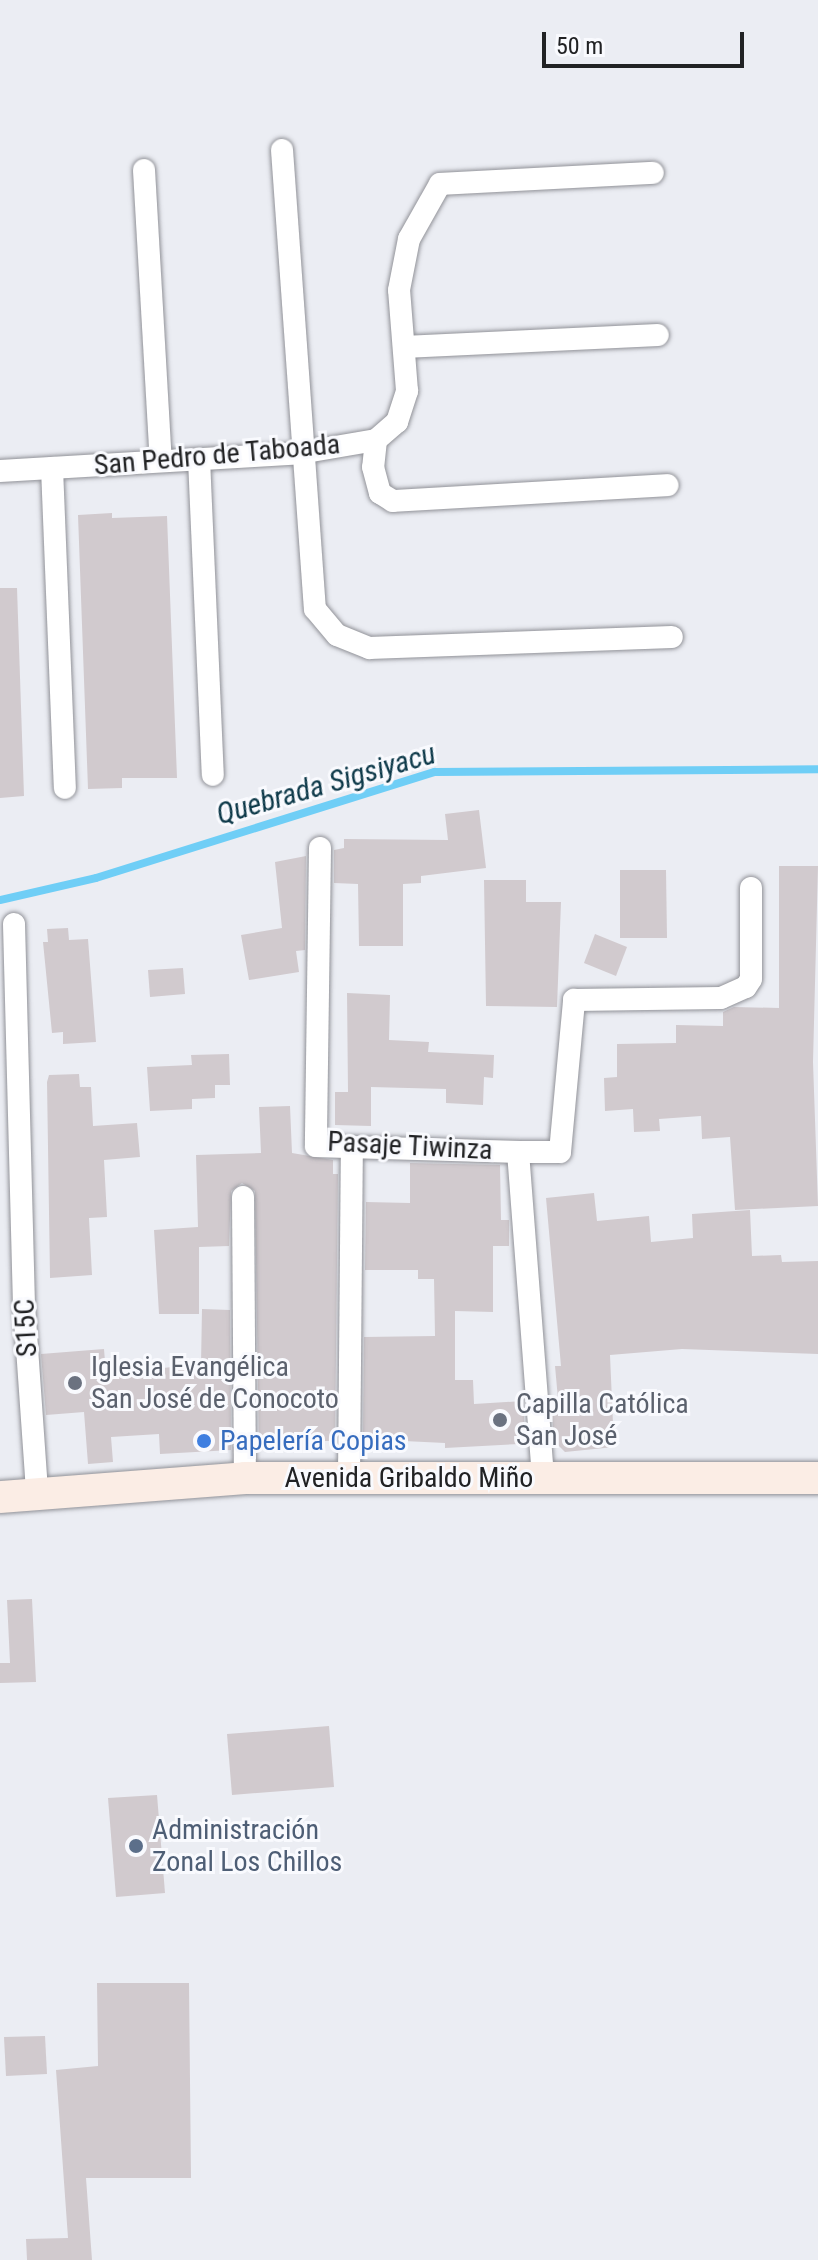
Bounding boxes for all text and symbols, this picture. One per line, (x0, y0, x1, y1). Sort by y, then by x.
scale bar (546, 16, 748, 66)
text: 50 m (556, 32, 603, 60)
street label: San Pedro de Taboada (92, 427, 342, 483)
water label: Quebrada Sigsiyacu (212, 735, 440, 833)
street label: Pasaje Tiwinza (326, 1125, 494, 1167)
street label: S15C (8, 1298, 44, 1358)
place label: Iglesia Evangélica San José de Conocoto (91, 1350, 339, 1416)
marker: Iglesia Evangélica San José de Conocoto (66, 1374, 84, 1392)
place label: Capilla Católica San José (516, 1387, 689, 1453)
marker: Capilla Católica San José (491, 1411, 509, 1429)
place label: Papelería Copias (220, 1424, 407, 1458)
marker: Papelería Copias (195, 1432, 213, 1450)
street label: Avenida Gribaldo Miño (285, 1461, 533, 1495)
place label: Administración Zonal Los Chillos (152, 1813, 342, 1879)
marker: Administración Zonal Los Chillos (127, 1837, 145, 1855)

